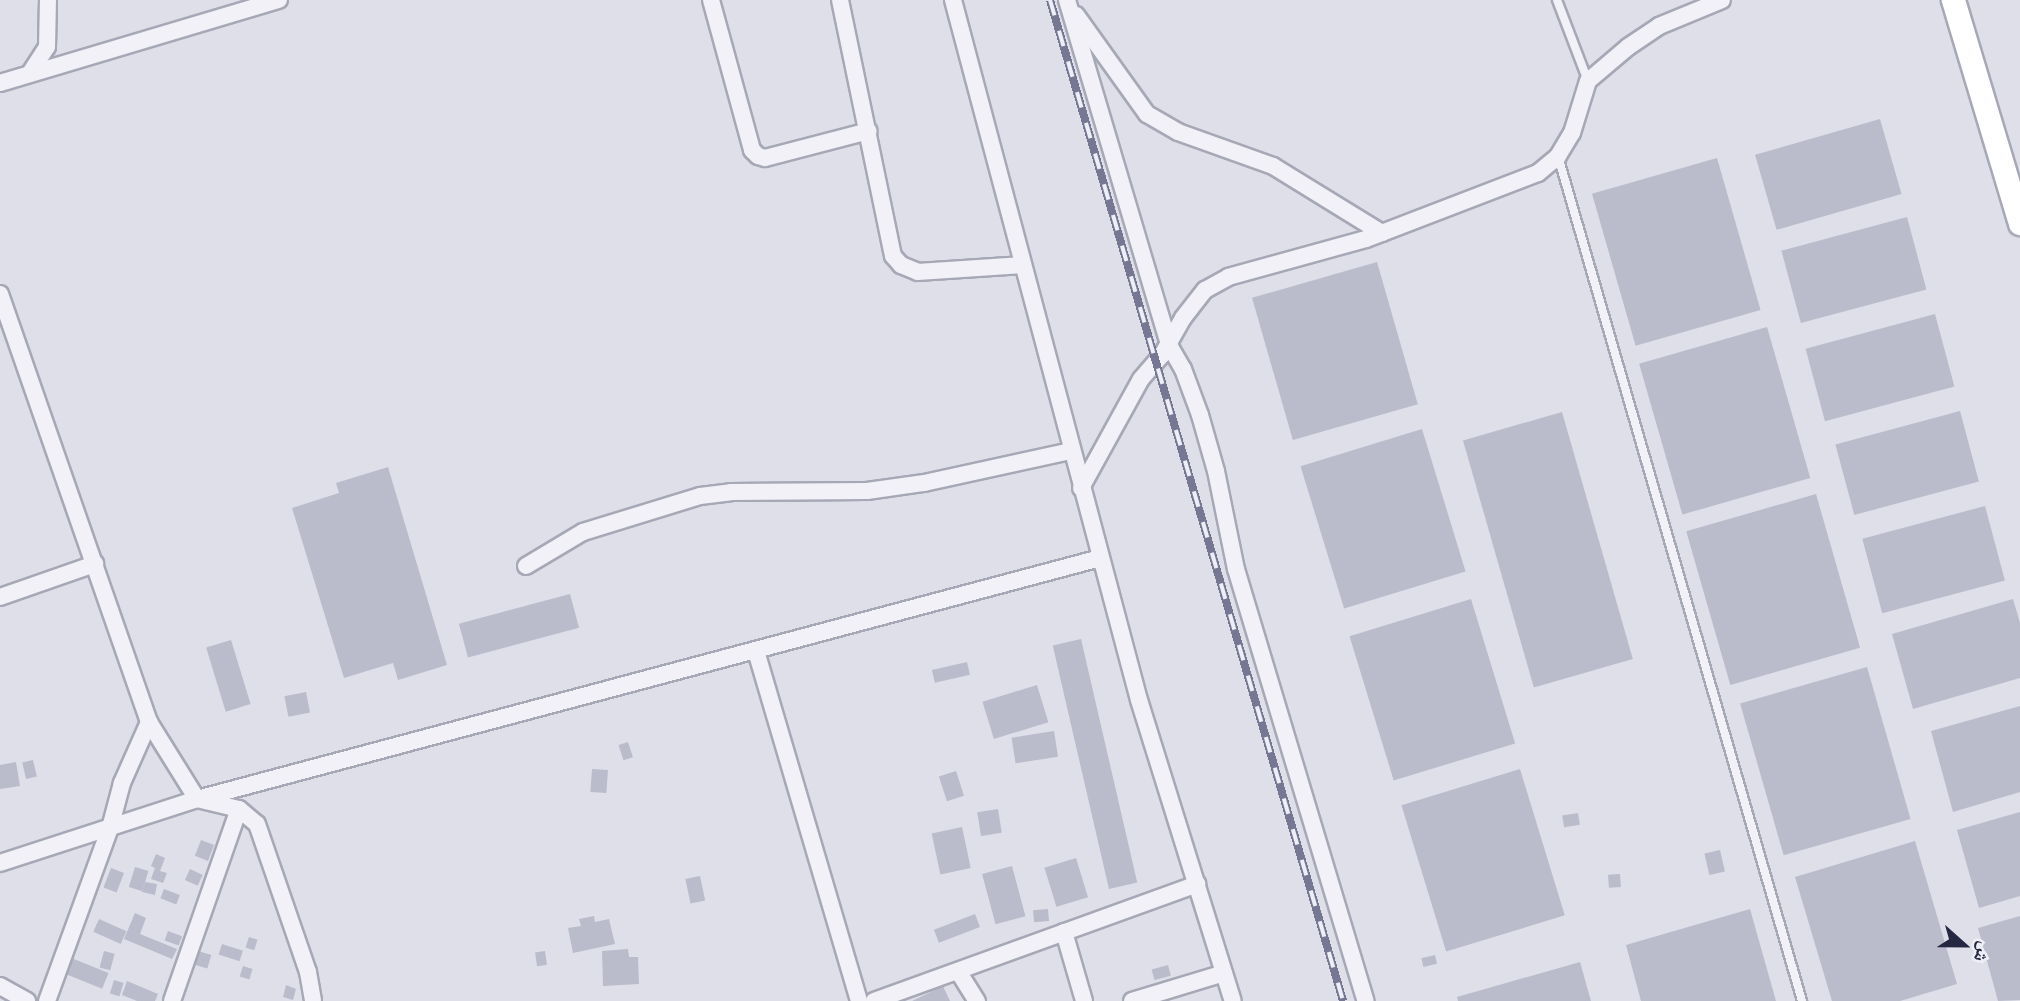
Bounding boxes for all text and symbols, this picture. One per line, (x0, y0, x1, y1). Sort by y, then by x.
north arrow (1929, 910, 1999, 980)
text: ش (1969, 939, 1998, 966)

